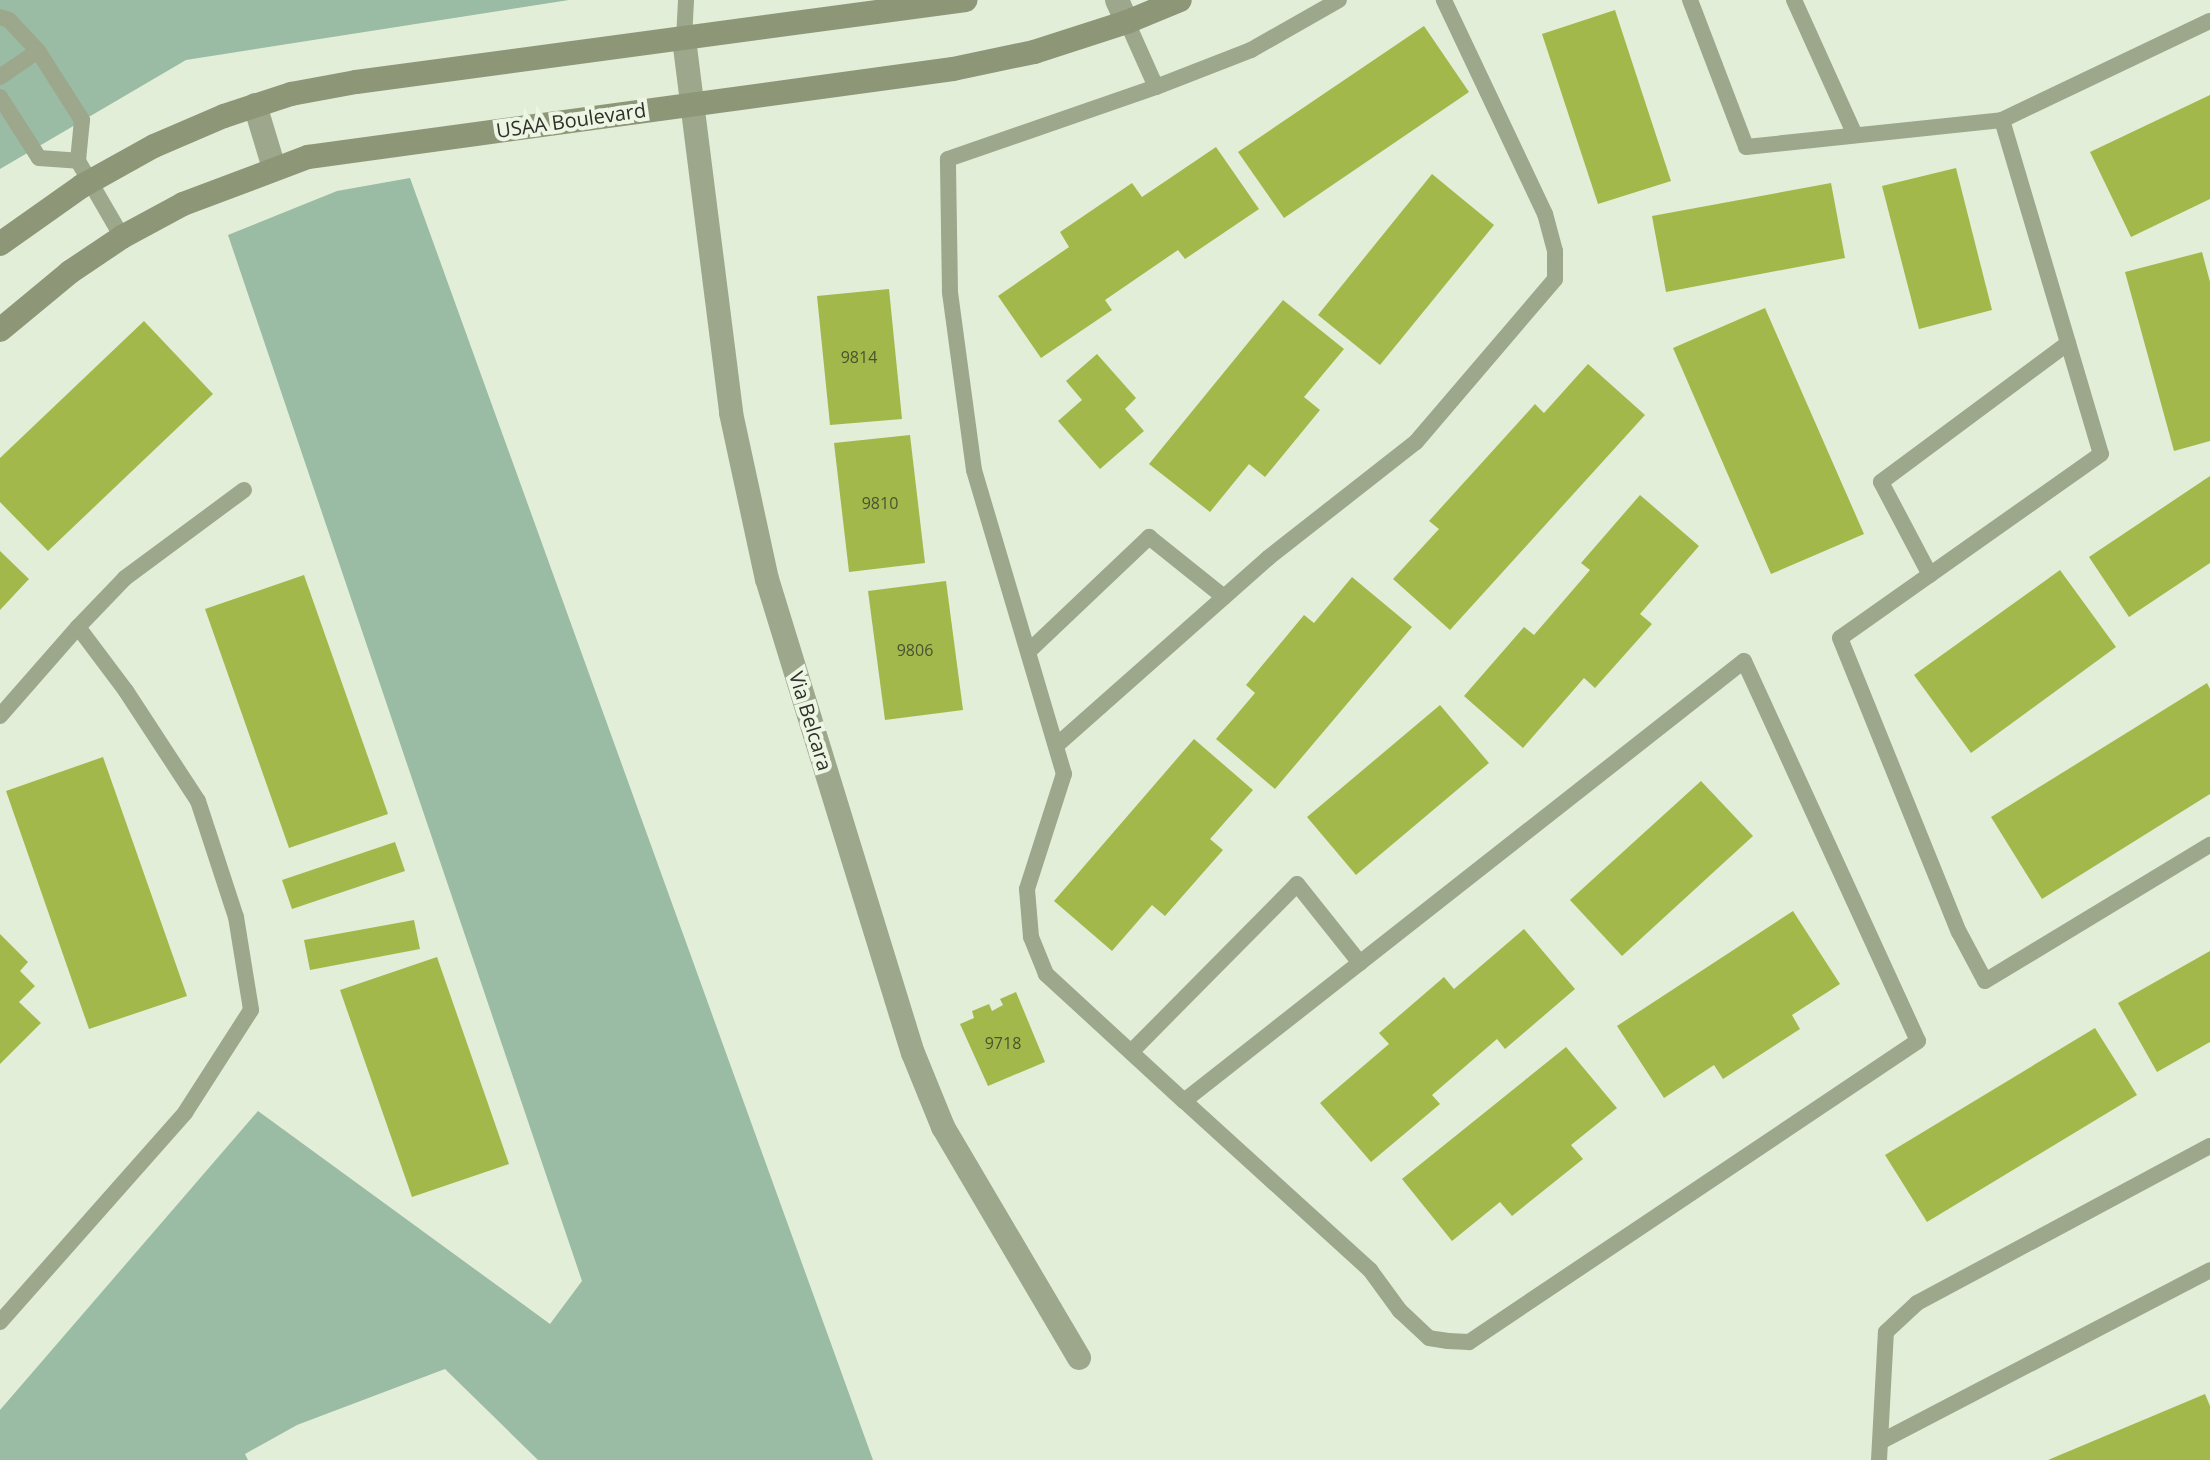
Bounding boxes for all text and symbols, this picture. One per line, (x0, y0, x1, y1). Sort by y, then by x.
street label: USAA Boulevard (495, 98, 647, 142)
house number: 9814 (841, 347, 877, 367)
house number: 9810 (862, 493, 898, 513)
house number: 9806 (897, 640, 933, 660)
street label: Via Belcara (785, 668, 837, 774)
house number: 9718 (985, 1033, 1021, 1053)

